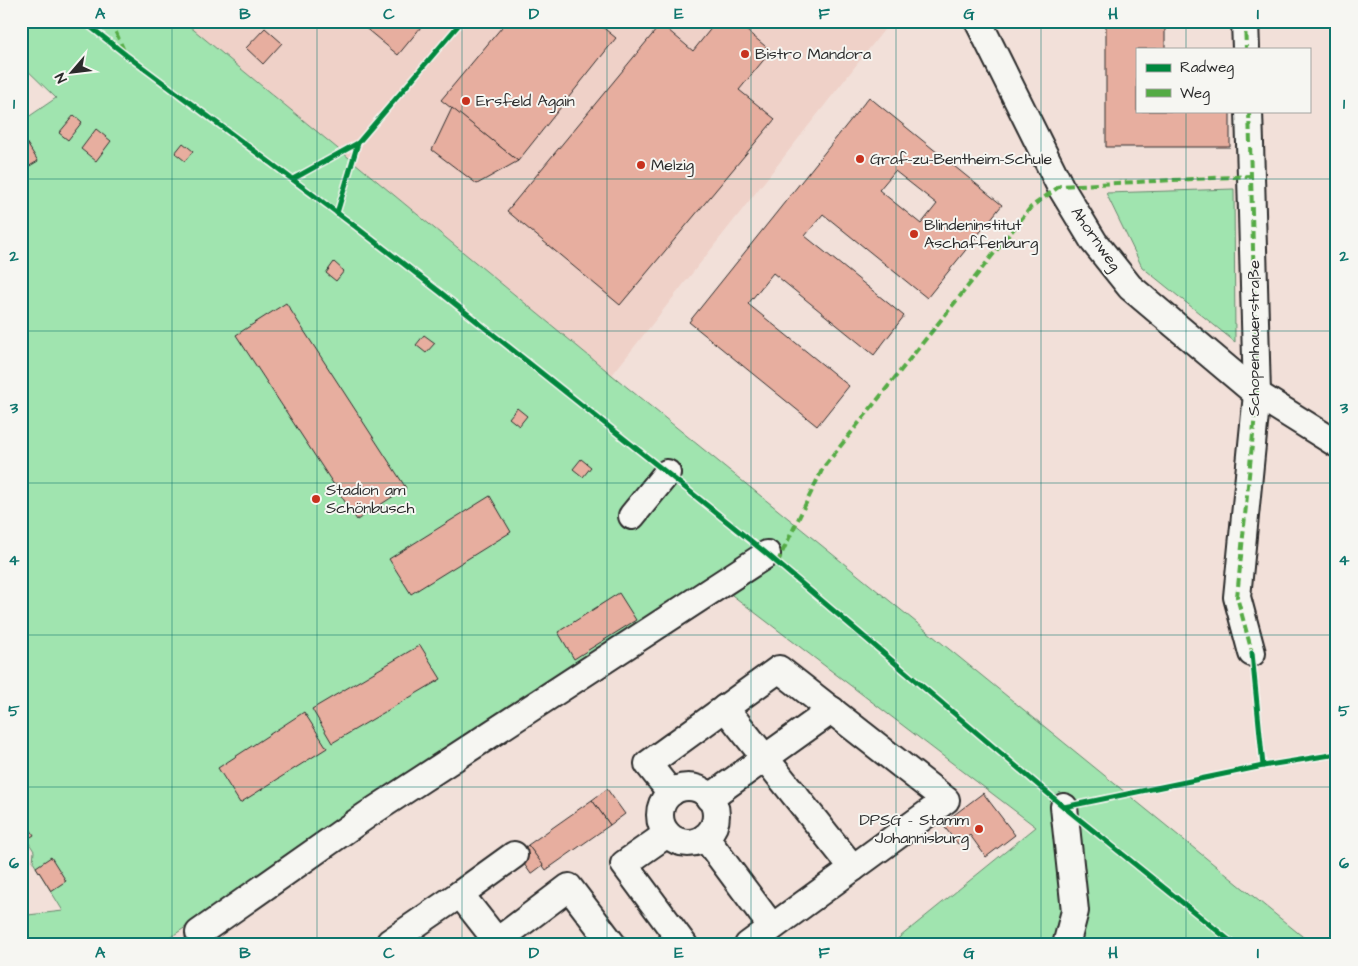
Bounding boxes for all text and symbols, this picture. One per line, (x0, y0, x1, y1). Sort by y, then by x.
text: A (95, 3, 106, 25)
text: B (239, 3, 251, 25)
text: C (383, 3, 395, 25)
text: D (529, 3, 540, 25)
text: E (674, 3, 684, 25)
text: F (818, 3, 830, 25)
text: G (963, 3, 975, 25)
text: H (1108, 3, 1118, 25)
text: I (1257, 3, 1259, 25)
place label: Bistro Mandora (755, 43, 871, 65)
north arrow (48, 48, 98, 98)
marker: Bistro Mandora (739, 48, 751, 60)
legend (1136, 48, 1310, 112)
text: Radweg (1180, 57, 1234, 79)
text: N (50, 69, 72, 86)
text: Weg (1180, 83, 1210, 105)
place label: Ersfeld Again (476, 90, 575, 113)
text: 1 (13, 93, 16, 115)
text: 1 (1343, 93, 1346, 115)
marker: Ersfeld Again (460, 95, 472, 107)
place label: Graf-zu-Bentheim-Schule (870, 148, 1052, 170)
marker: Graf-zu-Bentheim-Schule (854, 153, 866, 165)
place label: Melzig (651, 154, 694, 177)
marker: Melzig (635, 159, 647, 171)
street label: Ahornweg (1065, 202, 1126, 276)
place label: Blindeninstitut Aschaffenburg (924, 214, 1038, 255)
marker: Blindeninstitut Aschaffenburg (908, 228, 920, 240)
text: 2 (8, 245, 19, 267)
text: 2 (1338, 245, 1349, 267)
street label: Schopenhauerstraße (1243, 260, 1265, 416)
text: 3 (9, 397, 19, 419)
text: 3 (1339, 397, 1349, 419)
place label: Stadion am Schönbusch (326, 479, 415, 519)
marker: Stadion am Schönbusch (310, 493, 322, 505)
text: 4 (9, 549, 20, 571)
text: 4 (1339, 549, 1350, 571)
text: 5 (8, 700, 20, 722)
text: 5 (1338, 700, 1350, 722)
place label: DPSG - Stamm Johannisburg (859, 809, 970, 850)
marker: DPSG - Stamm Johannisburg (973, 823, 985, 835)
text: 6 (9, 852, 19, 874)
text: 6 (1339, 852, 1349, 874)
text: A (95, 942, 106, 964)
text: B (239, 942, 251, 964)
text: C (383, 942, 395, 964)
text: D (529, 942, 540, 964)
text: E (674, 942, 684, 964)
text: F (818, 942, 830, 964)
text: G (963, 942, 975, 964)
text: H (1108, 942, 1118, 964)
text: I (1257, 942, 1259, 964)

